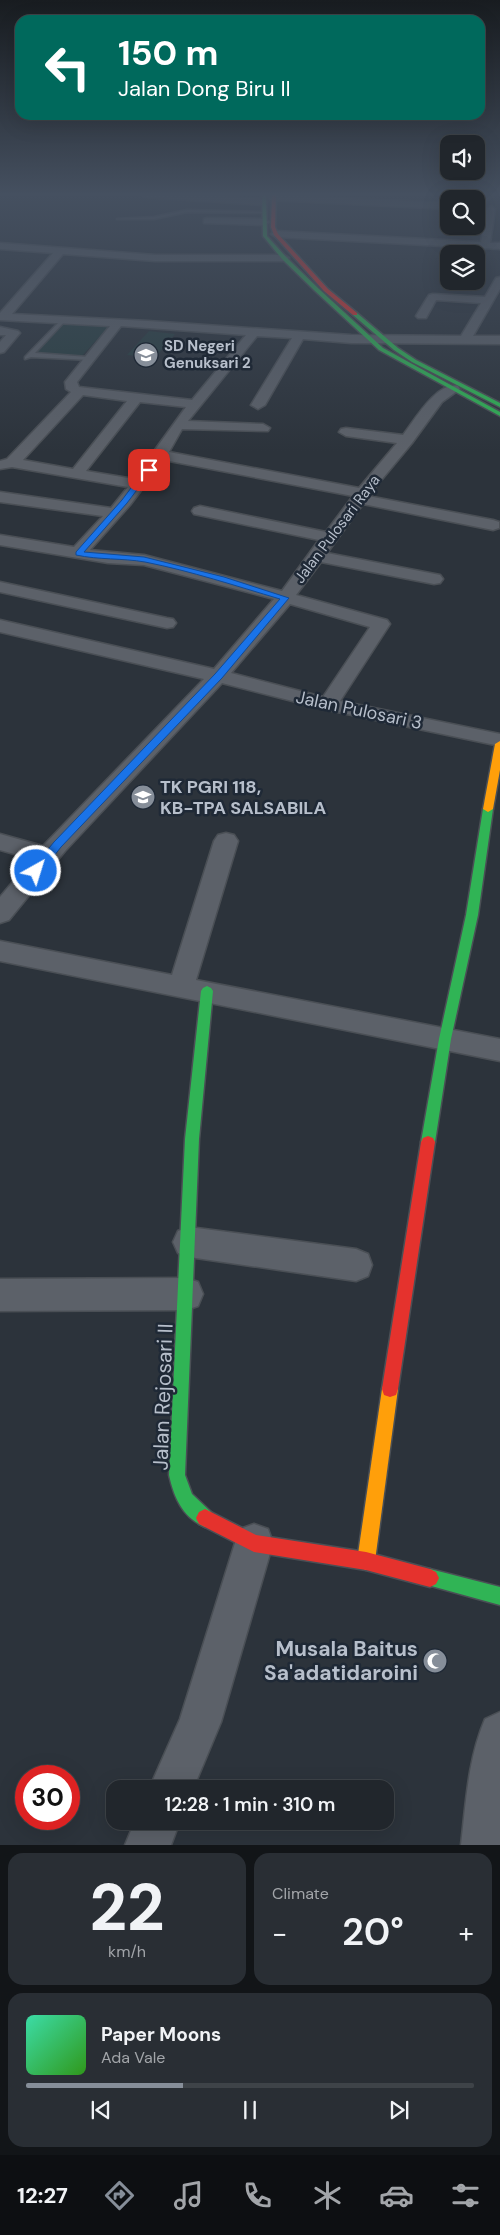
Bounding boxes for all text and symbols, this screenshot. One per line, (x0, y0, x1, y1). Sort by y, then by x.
text: 150 m (118, 30, 218, 76)
icon: left (35, 35, 100, 100)
text: Jalan Dong Biru II (118, 74, 291, 103)
map controls (440, 135, 485, 290)
button: sound (440, 135, 485, 180)
button: search (440, 190, 485, 235)
button: layers (440, 245, 485, 290)
place label: SD Negeri Genuksari 2 (164, 336, 251, 373)
school or university icon: SD Negeri Genuksari 2 (133, 342, 159, 368)
pin (128, 449, 170, 491)
icon: arrive (135, 456, 163, 484)
street label: Jalan Pulosari Raya (290, 471, 384, 587)
street label: Jalan Pulosari 3 (294, 685, 424, 735)
place label: TK PGRI 118, KB-TPA SALSABILA (160, 775, 326, 820)
school or university icon: TK PGRI 118, KB-TPA SALSABILA (130, 784, 156, 810)
position arrow (9, 844, 61, 896)
street label: Jalan Rejosari II (146, 1323, 180, 1471)
place label: Musala Baitus Sa'adatidaroini (264, 1635, 418, 1687)
mosque icon: Musala Baitus Sa'adatidaroini (422, 1648, 448, 1674)
speed limit sign: 30 (15, 1765, 80, 1830)
text: 12:28 · 1 min · 310 m (165, 1792, 335, 1817)
text: 22 (89, 1866, 165, 1950)
text: Climate (272, 1883, 329, 1904)
text: 20° (342, 1907, 404, 1957)
text: − (272, 1915, 287, 1952)
text: + (459, 1915, 474, 1952)
text: km/h (108, 1941, 146, 1962)
text: Paper Moons (101, 2022, 221, 2047)
text: Ada Vale (101, 2047, 165, 2068)
icon: previous (87, 2096, 115, 2124)
icon: pause (236, 2096, 264, 2124)
icon: next (385, 2096, 413, 2124)
icon: directions (102, 2178, 137, 2213)
icon: music (171, 2178, 206, 2213)
icon: phone (240, 2178, 275, 2213)
icon: climate (310, 2178, 345, 2213)
icon: car (379, 2178, 414, 2213)
icon: filters (448, 2178, 483, 2213)
text: 12:27 (17, 2181, 68, 2210)

